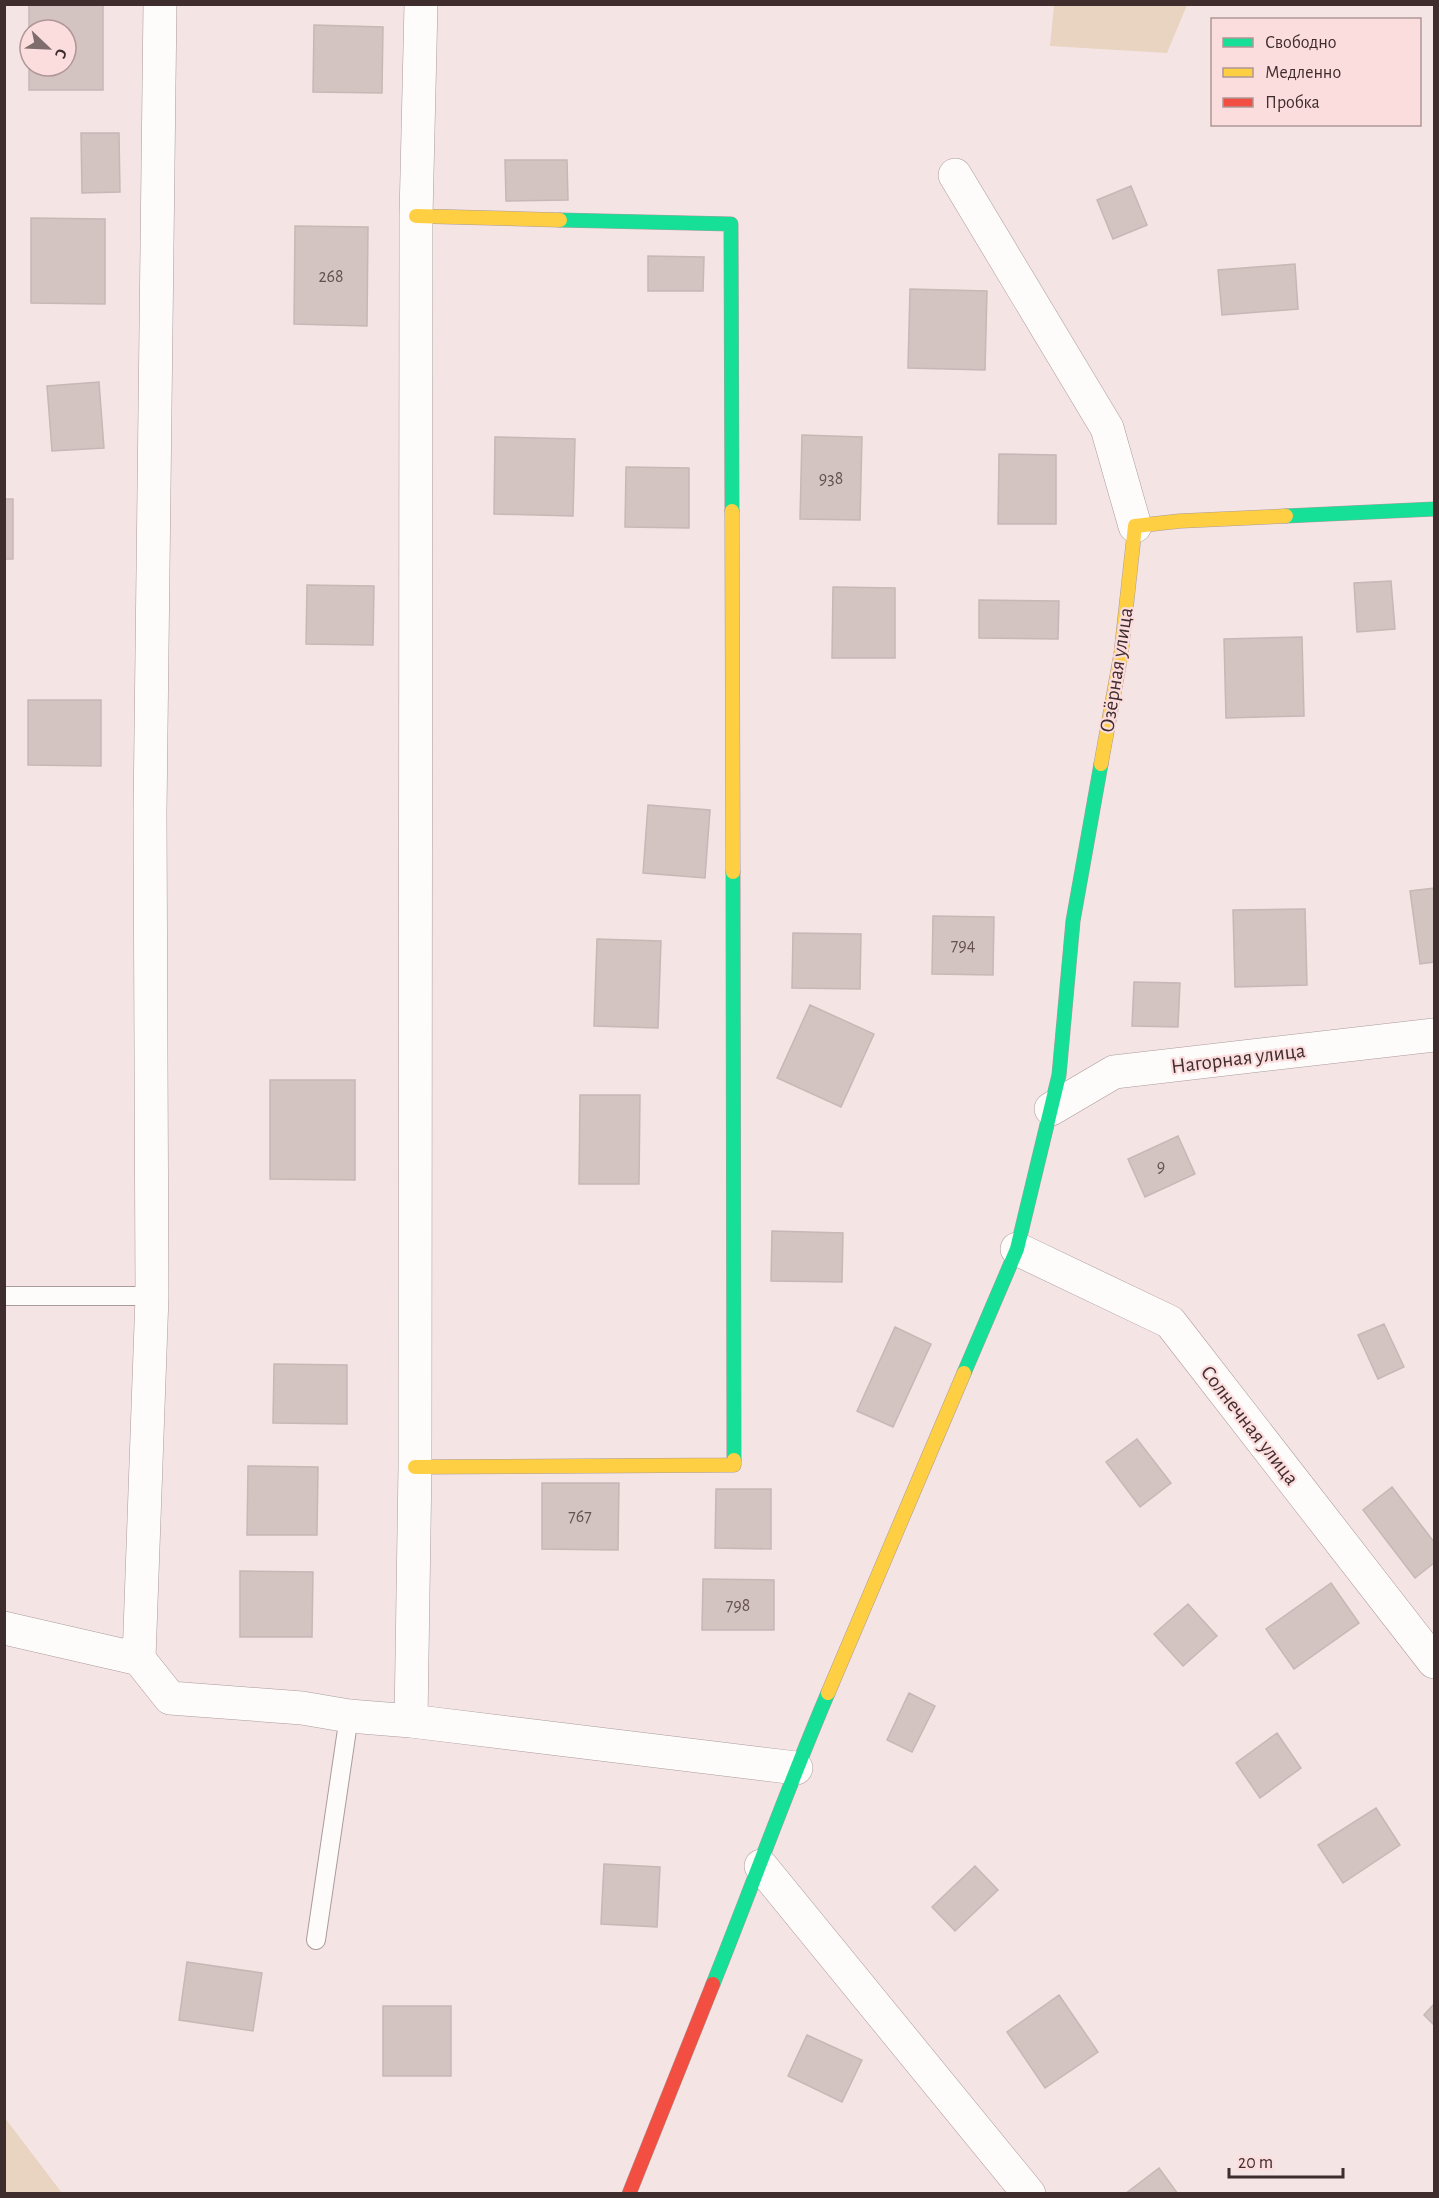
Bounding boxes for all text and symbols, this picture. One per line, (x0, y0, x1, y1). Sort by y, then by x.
north arrow (18, 18, 78, 78)
legend (1211, 18, 1421, 126)
text: Свободно (1265, 33, 1337, 52)
text: С (52, 46, 70, 61)
text: Медленно (1265, 64, 1341, 82)
text: Пробка (1265, 93, 1320, 112)
house number: 268 (318, 268, 344, 286)
house number: 938 (819, 470, 843, 488)
street label: Озёрная улица (1096, 606, 1137, 734)
house number: 794 (951, 937, 976, 955)
street label: Нагорная улица (1170, 1040, 1307, 1077)
house number: 9 (1157, 1158, 1165, 1176)
street label: Солнечная улица (1197, 1362, 1303, 1489)
house number: 767 (568, 1508, 592, 1526)
house number: 798 (726, 1597, 750, 1615)
scale bar (1229, 2141, 1343, 2179)
text: 20 m (1238, 2154, 1273, 2172)

